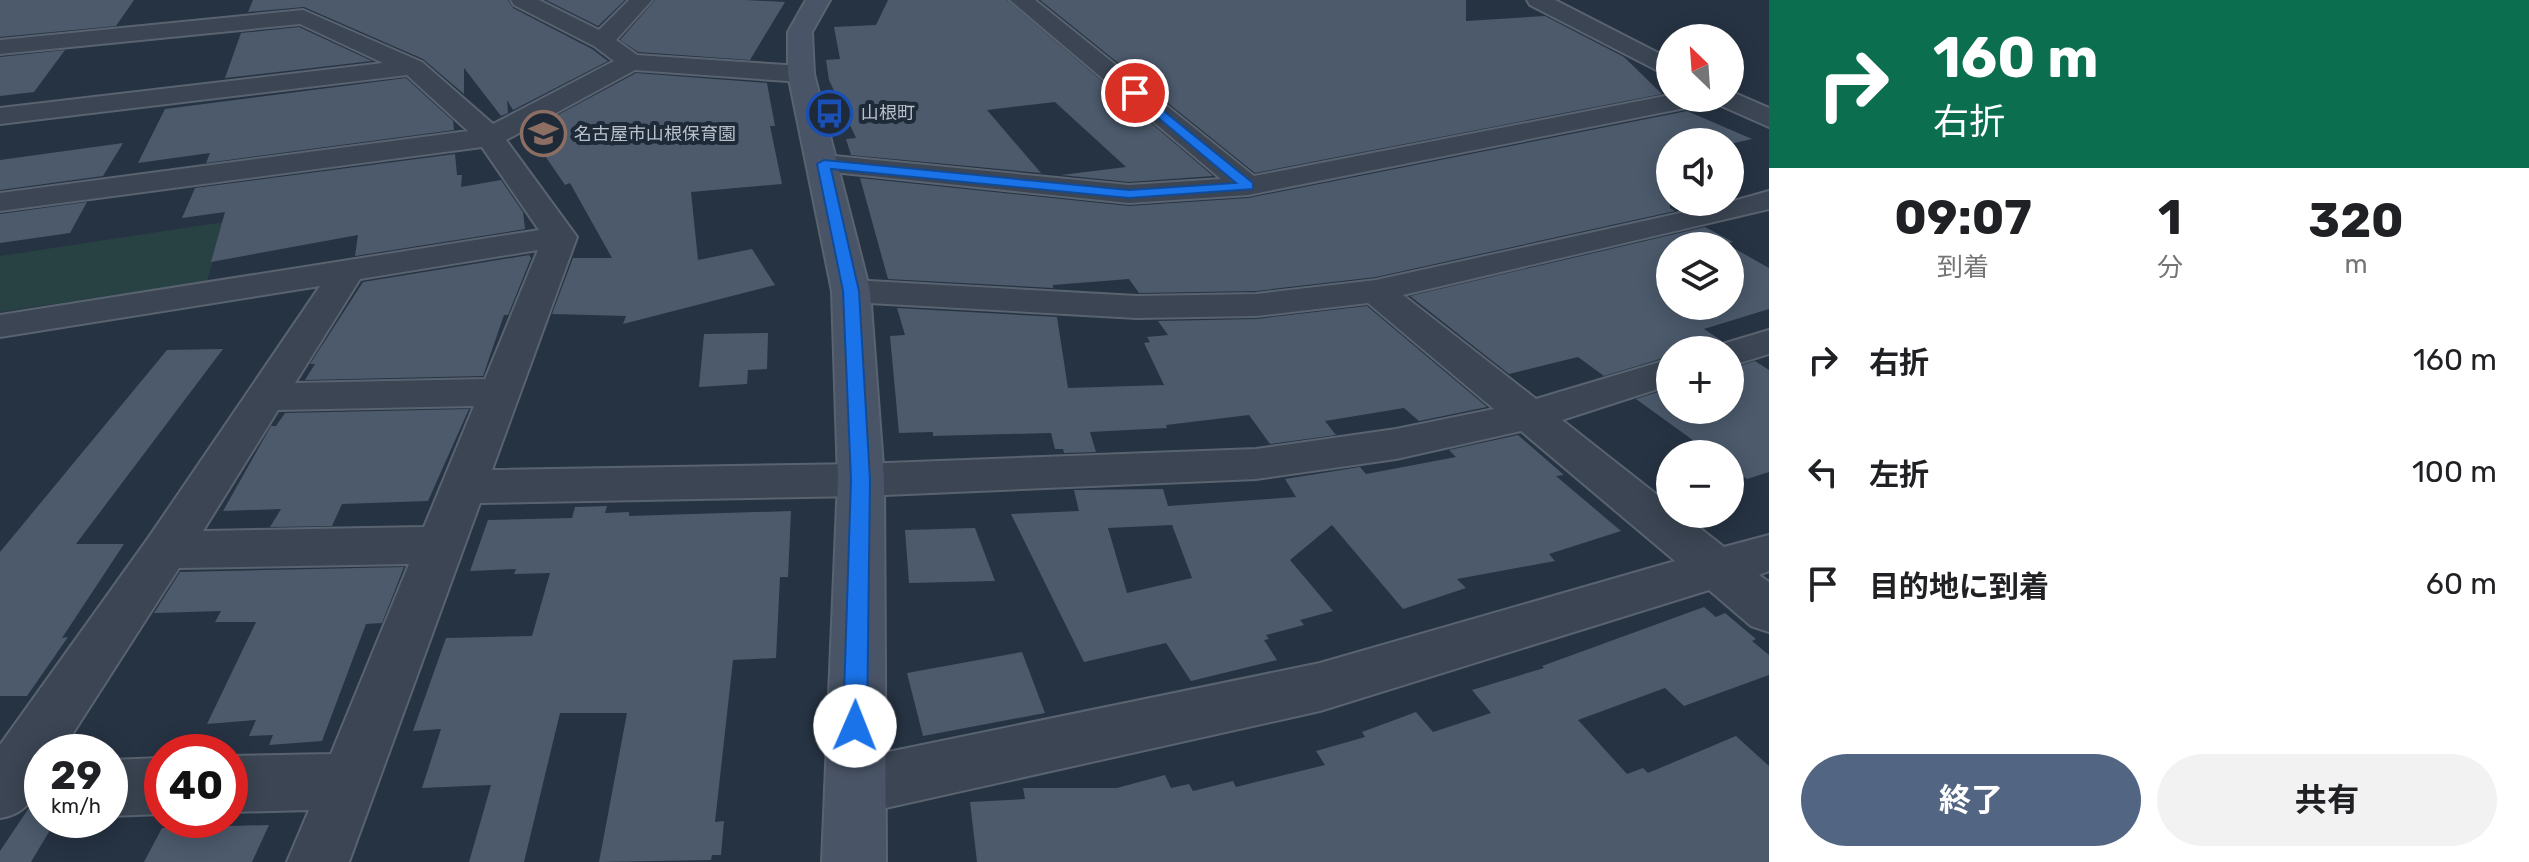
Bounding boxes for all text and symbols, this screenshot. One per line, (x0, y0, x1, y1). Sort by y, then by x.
north arrow (1656, 24, 1744, 112)
map controls (1656, 24, 1744, 528)
text: 160 m (1933, 25, 2099, 91)
icon: right (1801, 32, 1905, 136)
pin (1101, 59, 1169, 127)
icon: arrive (1113, 71, 1157, 115)
bus stop icon: 山根町 (806, 89, 854, 137)
text: 右折 (1933, 100, 2005, 143)
place label: 山根町 (861, 102, 915, 124)
school or university icon: 名古屋市山根保育園 (519, 110, 567, 158)
place label: 名古屋市山根保育園 (574, 123, 736, 145)
button: sound (1656, 128, 1744, 216)
text: 09:07 (1894, 189, 2032, 246)
text: 1 (2158, 189, 2182, 246)
text: 320 (2308, 192, 2404, 249)
button: layers (1656, 232, 1744, 320)
text: m (2344, 249, 2368, 280)
text: 到着 (1937, 252, 1989, 283)
text: 分 (2157, 252, 2183, 283)
button: + (1656, 336, 1744, 424)
icon: right (1801, 338, 1845, 382)
text: 160 m (2413, 342, 2497, 378)
text: 右折 (1869, 345, 1929, 381)
button: − (1656, 440, 1744, 528)
icon: left (1801, 450, 1845, 494)
text: 100 m (2412, 454, 2497, 490)
text: 左折 (1869, 457, 1929, 493)
icon: arrive (1801, 562, 1845, 606)
text: 60 m (2426, 566, 2497, 602)
text: 目的地に到着 (1869, 569, 2049, 605)
position arrow (813, 684, 897, 768)
speed limit sign: 40 (144, 734, 248, 838)
text: 29 (50, 752, 102, 799)
button: 終了 (1801, 754, 2141, 846)
button: 共有 (2157, 754, 2497, 846)
text: km/h (51, 794, 101, 818)

